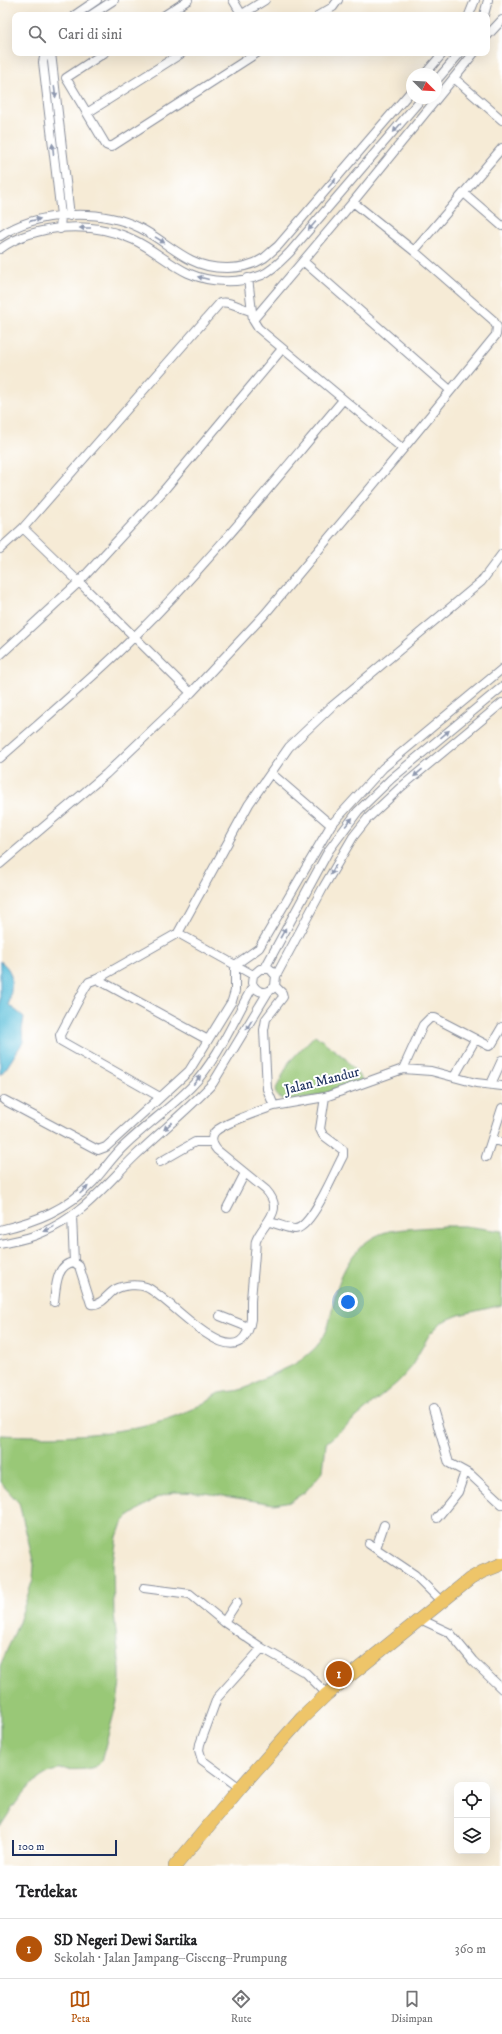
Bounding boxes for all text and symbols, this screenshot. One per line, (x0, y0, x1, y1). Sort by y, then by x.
search box (12, 12, 490, 56)
icon: search (26, 23, 48, 45)
text: Cari di sini (58, 25, 122, 44)
north arrow (406, 68, 442, 104)
one-way arrow (51, 86, 58, 98)
one-way arrow (392, 122, 401, 133)
one-way arrow (50, 143, 56, 155)
one-way arrow (327, 178, 336, 188)
one-way arrow (29, 217, 42, 223)
one-way arrow (308, 222, 317, 231)
one-way arrow (78, 225, 91, 231)
one-way arrow (154, 237, 165, 244)
one-way arrow (197, 274, 209, 280)
one-way arrow (440, 730, 450, 739)
one-way arrow (413, 769, 424, 777)
one-way arrow (345, 816, 354, 827)
one-way arrow (330, 864, 337, 876)
one-way arrow (280, 928, 287, 939)
one-way arrow (245, 1019, 252, 1031)
street label: Jalan Mandur (281, 1063, 362, 1099)
one-way arrow (193, 1074, 201, 1085)
one-way arrow (163, 1121, 173, 1131)
one-way arrow (79, 1185, 89, 1194)
one-way arrow (44, 1226, 55, 1233)
your location (338, 1292, 358, 1312)
pin: 1 (326, 1659, 352, 1689)
map controls (454, 1782, 490, 1854)
button: locate (454, 1782, 490, 1818)
button: layers (454, 1818, 490, 1854)
scale bar (12, 1838, 117, 1857)
text: 100 m (18, 1840, 44, 1854)
text: Terdekat (16, 1881, 77, 1903)
text: SD Negeri Dewi Sartika (54, 1931, 197, 1950)
text: 1 (27, 1941, 31, 1957)
text: 360 m (455, 1941, 486, 1957)
text: Sekolah · Jalan Jampang–Ciseeng–Prumpung (54, 1950, 287, 1966)
tab: Peta (69, 1988, 91, 2026)
tab: Rute (230, 1988, 252, 2026)
tab: Disimpan (391, 1988, 433, 2026)

